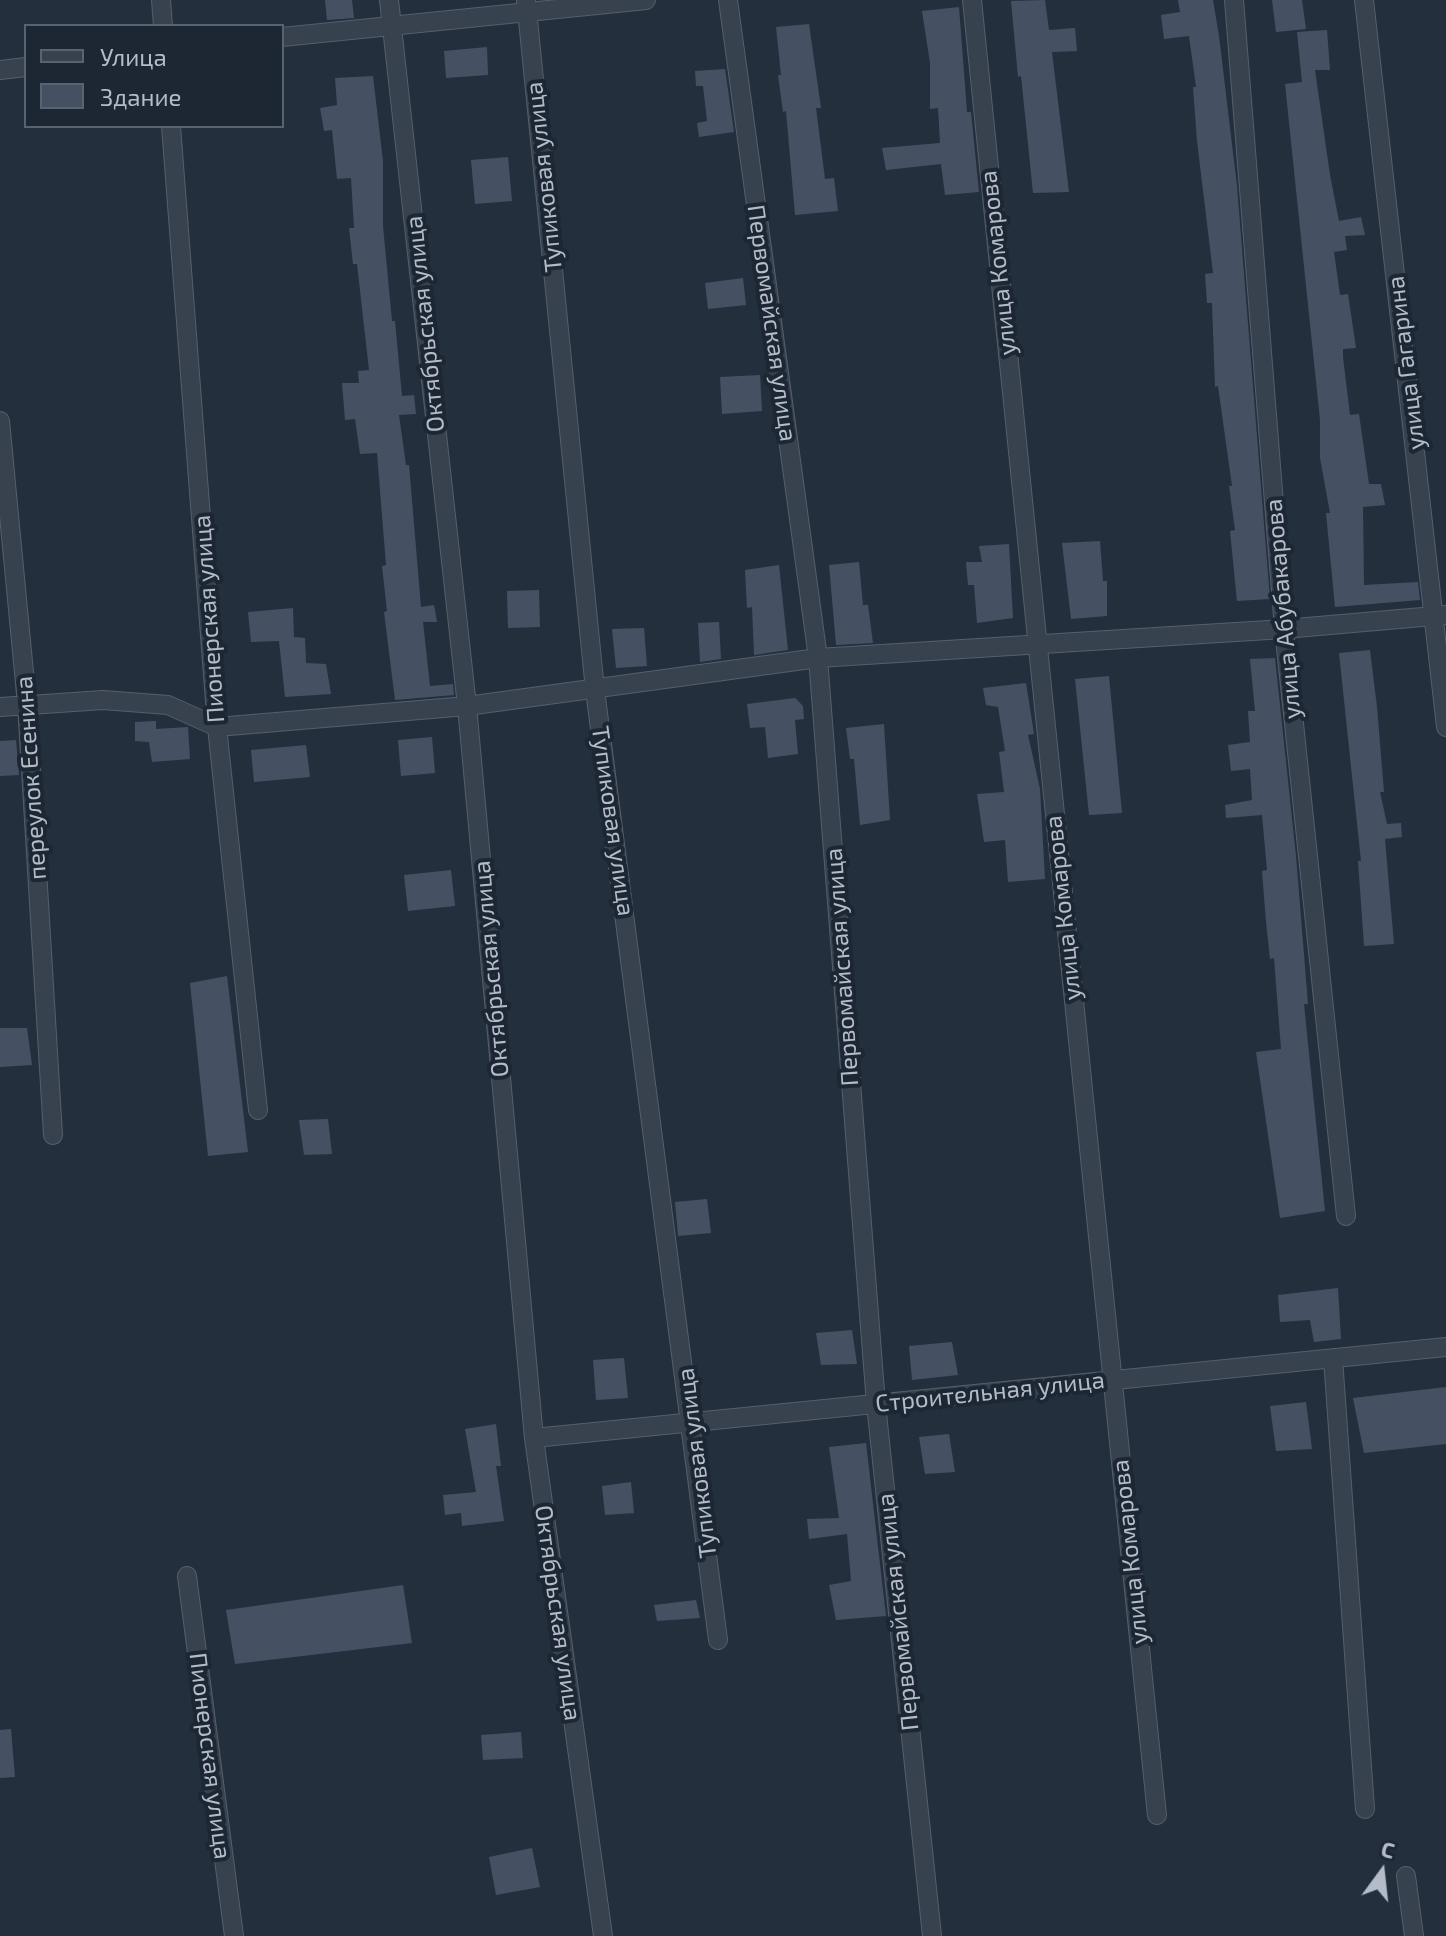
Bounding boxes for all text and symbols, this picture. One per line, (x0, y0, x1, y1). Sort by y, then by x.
legend (24, 24, 284, 128)
text: Улица (100, 42, 167, 71)
street label: Тупиковая улица (520, 80, 568, 274)
text: Здание (100, 82, 182, 111)
street label: улица Комарова (974, 169, 1022, 357)
street label: Первомайская улица (741, 203, 803, 443)
street label: Октябрьская улица (399, 215, 451, 433)
street label: улица Гагарина (1381, 274, 1431, 452)
street label: улица Абубакарова (1259, 498, 1307, 720)
street label: Пионерская улица (187, 514, 231, 724)
street label: переулок Есенина (10, 675, 52, 881)
street label: Тупиковая улица (585, 724, 641, 918)
street label: улица Комарова (1039, 814, 1087, 1002)
street label: Первомайская улица (819, 847, 865, 1087)
street label: Октябрьская улица (467, 860, 515, 1078)
street label: Тупиковая улица (671, 1366, 723, 1560)
street label: Строительная улица (874, 1366, 1106, 1418)
street label: улица Комарова (1106, 1458, 1154, 1646)
street label: Первомайская улица (871, 1492, 925, 1732)
street label: Октябрьская улица (529, 1503, 587, 1723)
street label: Пионерская улица (183, 1651, 237, 1861)
north arrow (1342, 1832, 1422, 1912)
text: С (1379, 1835, 1398, 1863)

